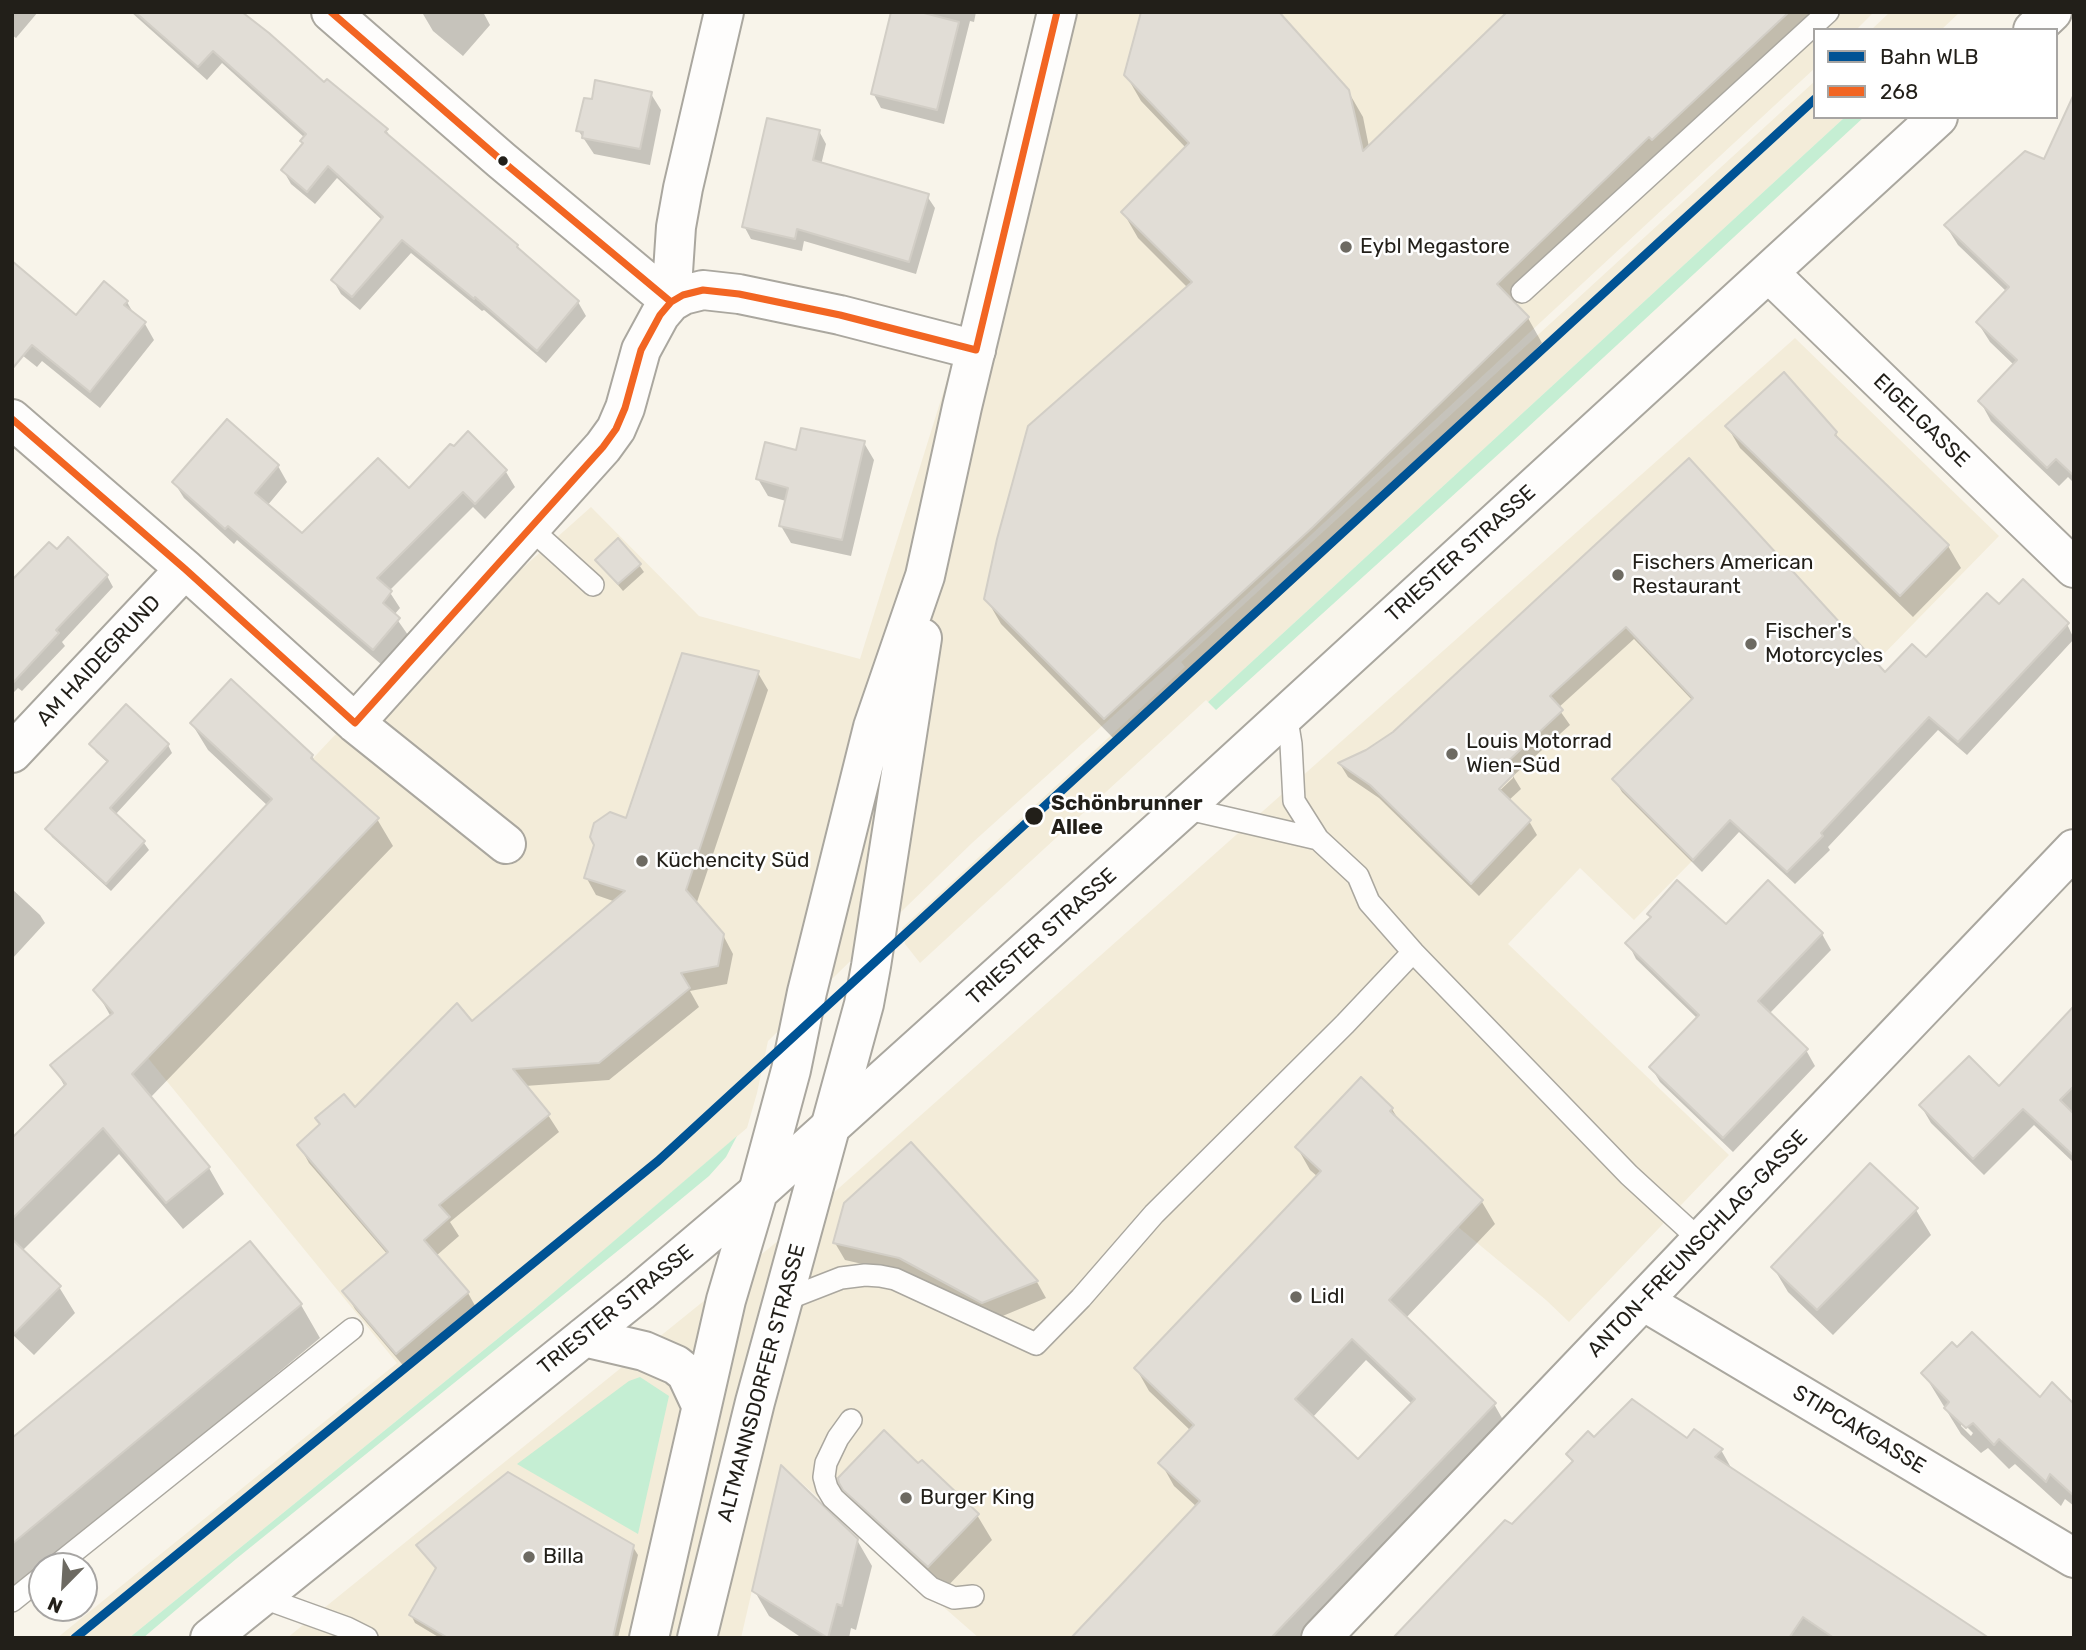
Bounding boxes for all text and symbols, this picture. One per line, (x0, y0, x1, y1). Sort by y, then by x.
legend (1813, 28, 2058, 119)
text: Bahn WLB (1880, 44, 1979, 69)
text: 268 (1880, 79, 1918, 104)
unlabelled marker (496, 154, 510, 168)
place label: Eybl Megastore (1360, 234, 1510, 260)
marker: Eybl Megastore (1338, 239, 1354, 255)
street label: EIGELGASSE (1868, 369, 1974, 473)
street label: TRIESTER STRASSE (1381, 480, 1541, 628)
place label: Fischers American Restaurant (1632, 550, 1814, 600)
marker: Fischers American Restaurant (1610, 567, 1626, 583)
street label: AM HAIDEGRUND (32, 590, 166, 732)
place label: Fischer's Motorcycles (1765, 619, 1883, 669)
marker: Fischer's Motorcycles (1743, 636, 1759, 652)
place label: Louis Motorrad Wien-Süd (1466, 729, 1612, 779)
marker: Louis Motorrad Wien-Süd (1444, 746, 1460, 762)
place label: Schönbrunner Allee (1051, 791, 1203, 841)
marker: Schönbrunner Allee (1023, 805, 1045, 827)
place label: Küchencity Süd (656, 848, 809, 874)
marker: Küchencity Süd (634, 853, 650, 869)
street label: TRIESTER STRASSE (962, 863, 1122, 1011)
street label: ANTON-FREUNSCHLAG-GASSE (1583, 1125, 1813, 1363)
street label: TRIESTER STRASSE (533, 1240, 699, 1380)
street label: ALTMANNSDORFER STRASSE (713, 1241, 811, 1525)
place label: Lidl (1310, 1284, 1345, 1310)
marker: Lidl (1288, 1289, 1304, 1305)
street label: STIPCAKGASSE (1788, 1380, 1930, 1480)
place label: Burger King (920, 1485, 1035, 1511)
marker: Burger King (898, 1490, 914, 1506)
place label: Billa (543, 1544, 584, 1570)
marker: Billa (521, 1549, 537, 1565)
north arrow (28, 1552, 98, 1622)
text: N (44, 1592, 66, 1618)

